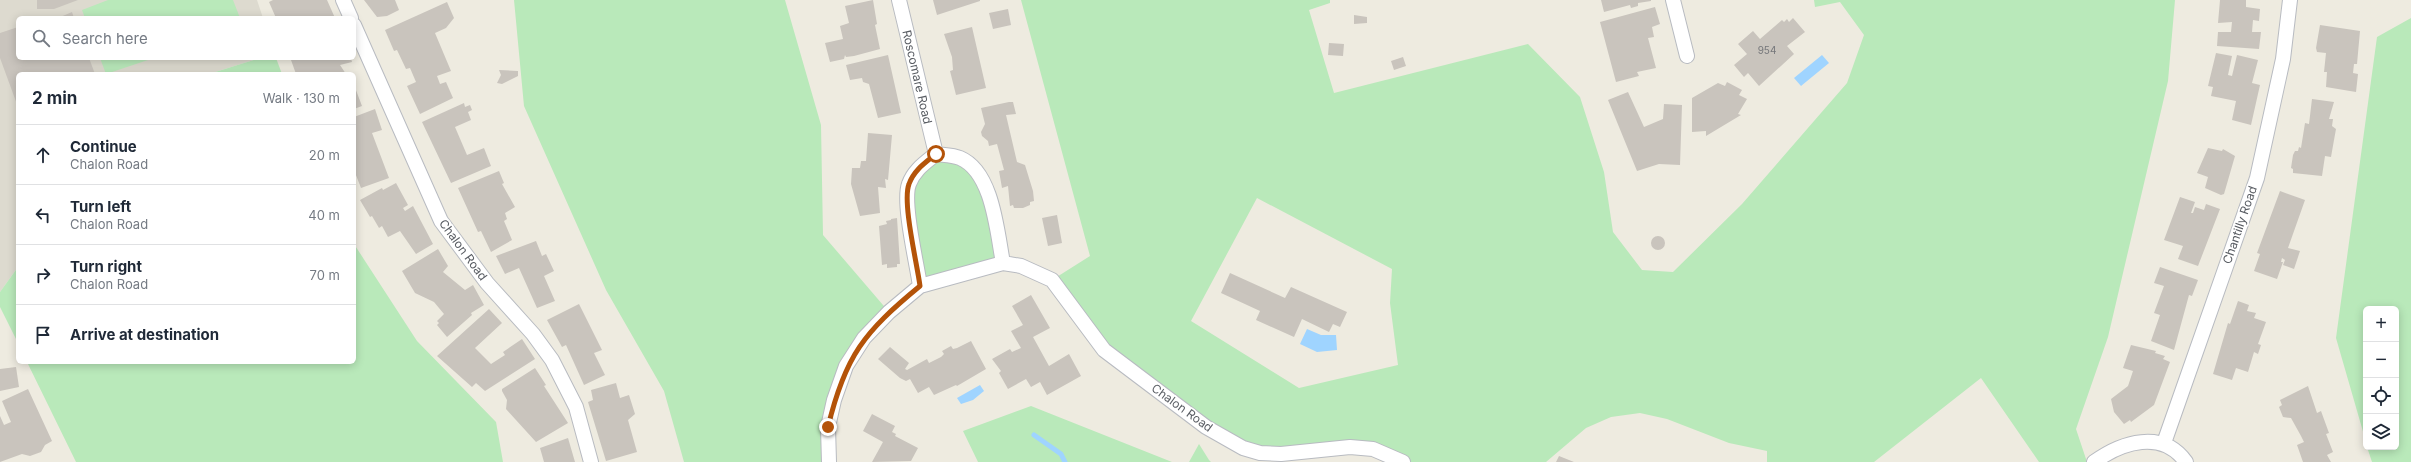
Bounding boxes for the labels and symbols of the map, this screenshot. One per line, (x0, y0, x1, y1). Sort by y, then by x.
street label: Roscomare Road (899, 28, 936, 125)
house number: 954 (1758, 44, 1776, 56)
route start (927, 145, 945, 163)
street label: Chantilly Road (2219, 184, 2260, 266)
street label: Chalon Road (436, 216, 491, 283)
street label: Chalon Road (1149, 380, 1216, 435)
route end (819, 418, 837, 436)

